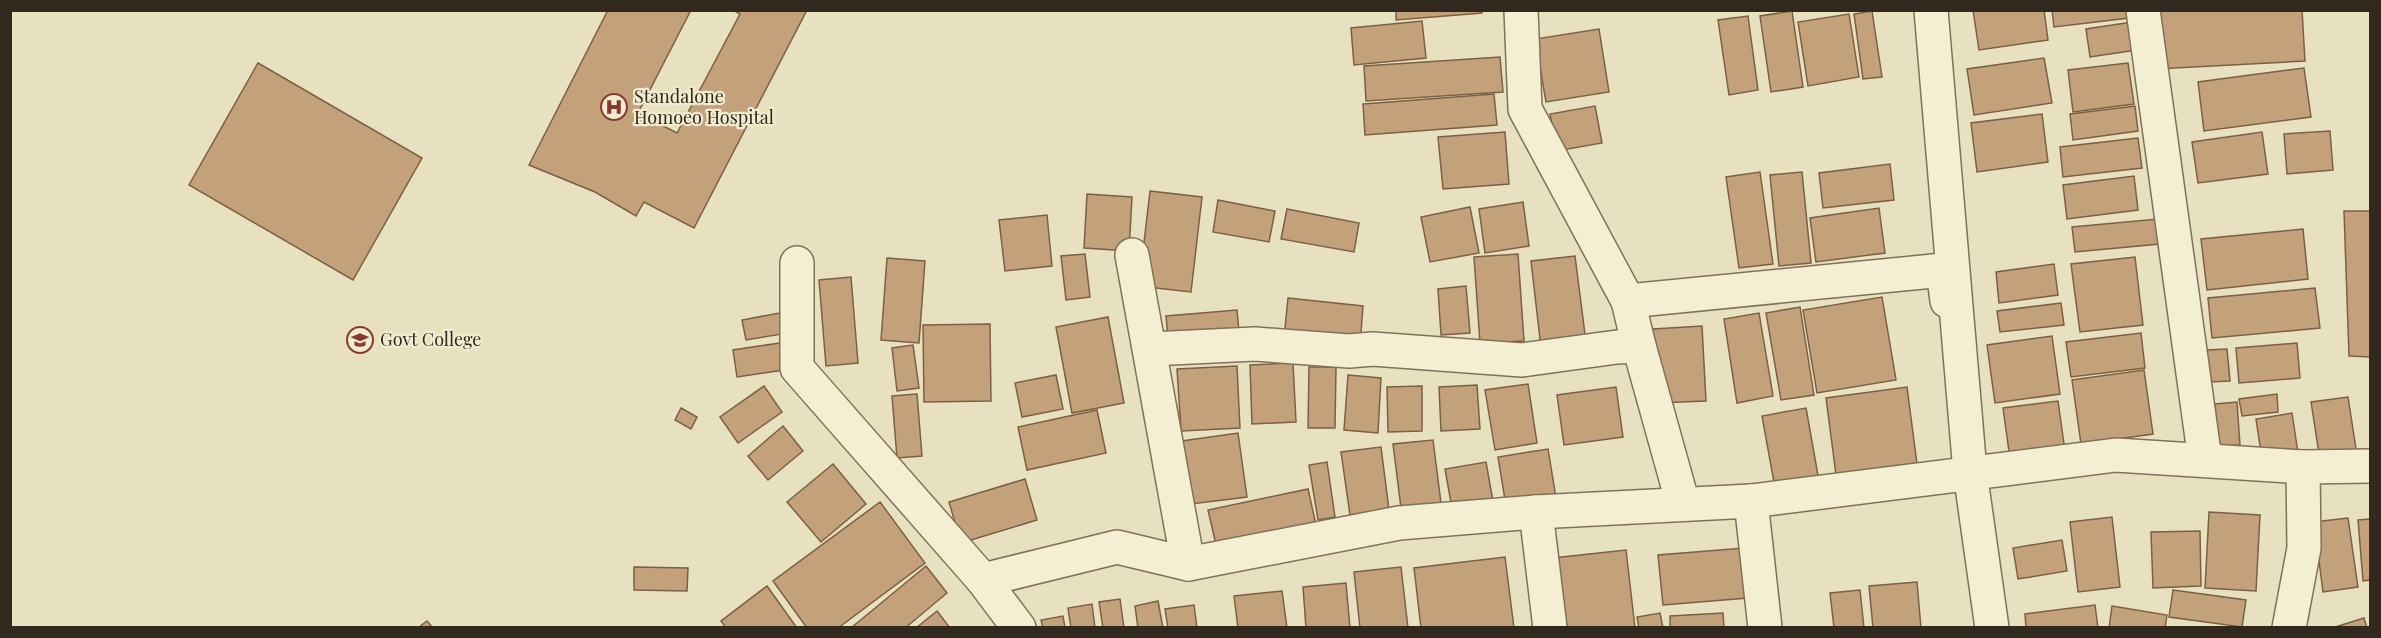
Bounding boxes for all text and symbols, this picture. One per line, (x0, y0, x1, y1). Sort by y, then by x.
place label: Standalone Homoeo Hospital (634, 84, 774, 129)
hospital icon: Standalone Homoeo Hospital (599, 92, 629, 122)
school or university icon: Govt College (345, 325, 375, 355)
place label: Govt College (380, 327, 481, 351)

